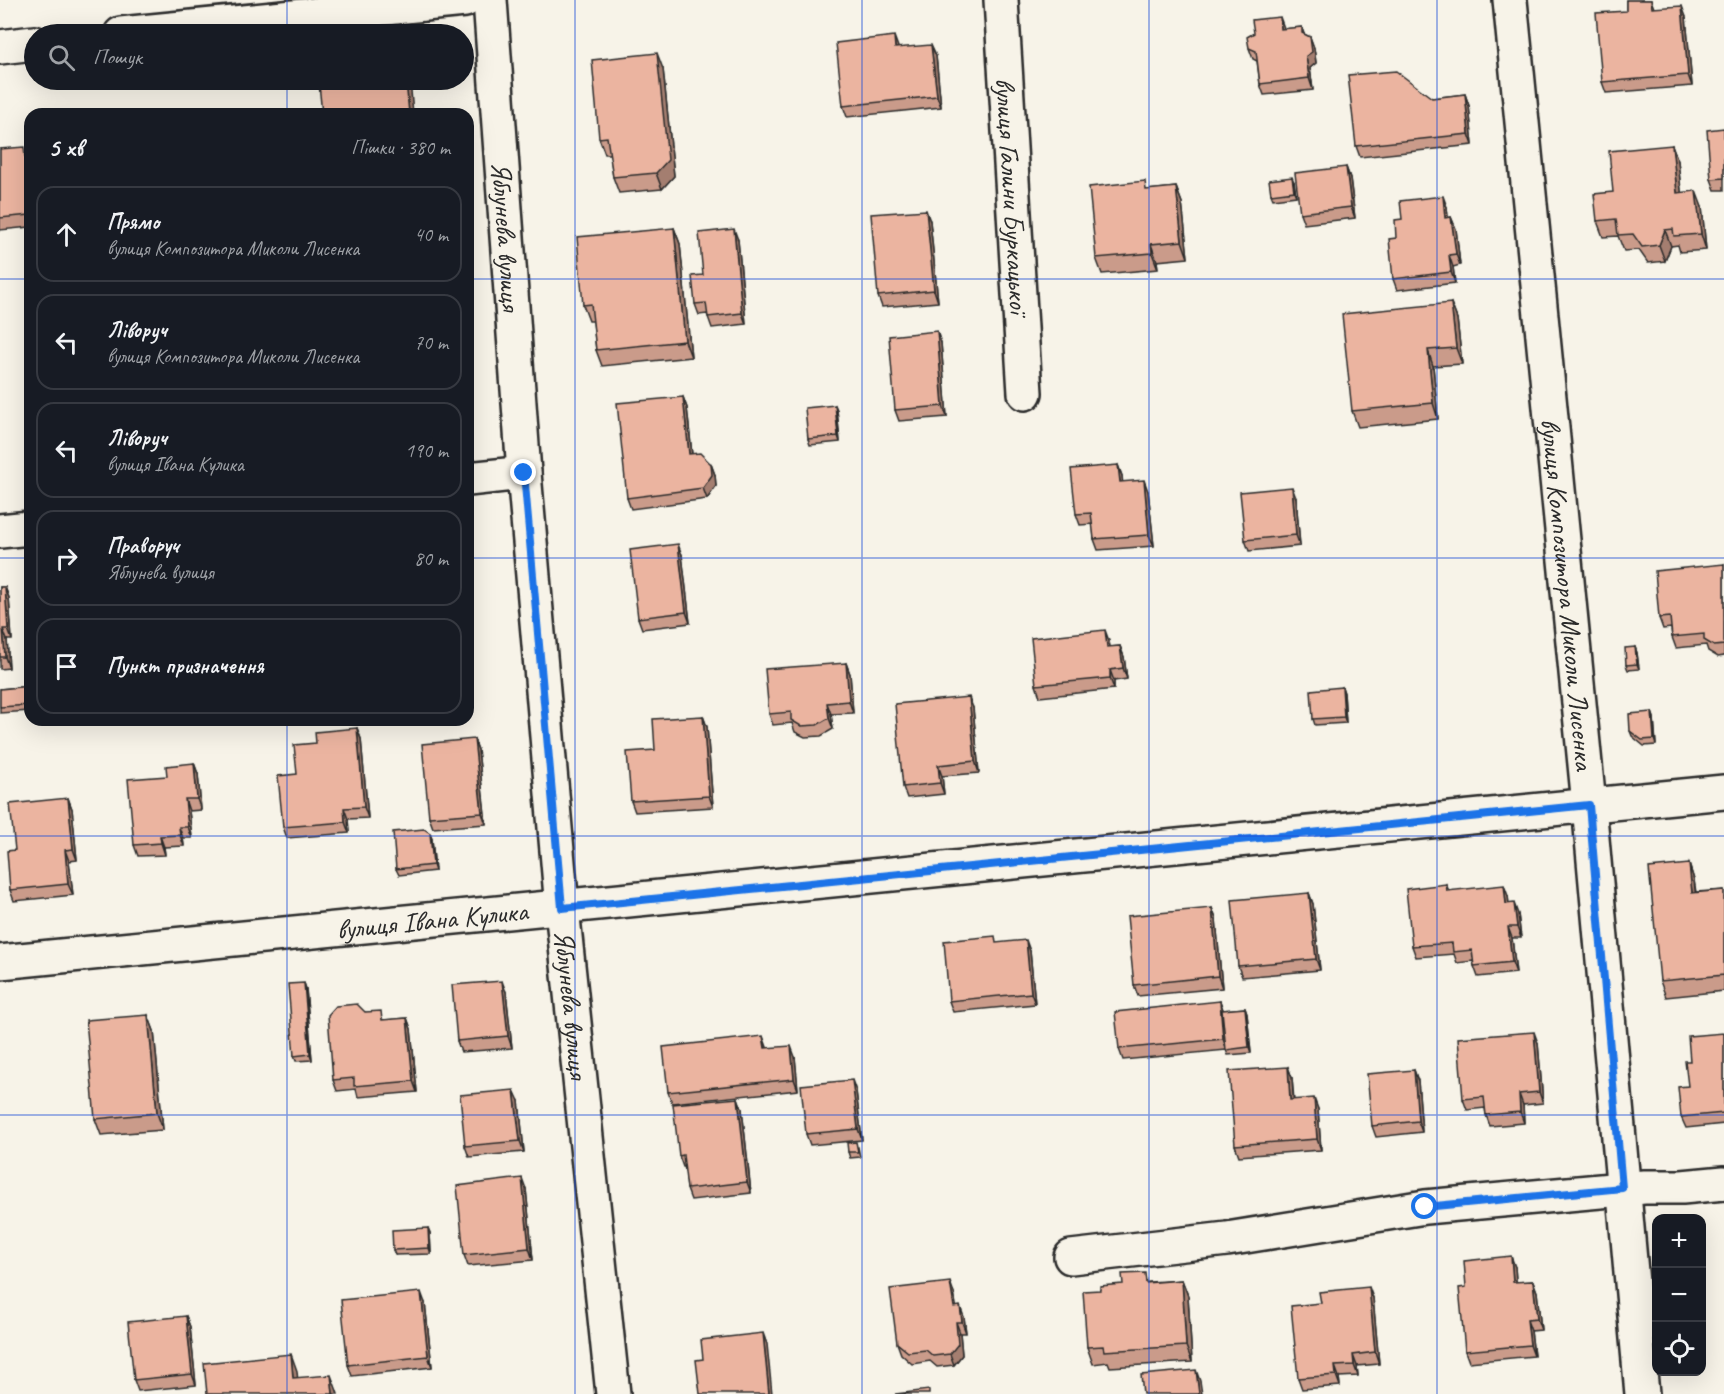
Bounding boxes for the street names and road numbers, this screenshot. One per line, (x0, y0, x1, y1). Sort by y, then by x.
street label: вулиця Галини Буркацької (988, 77, 1037, 319)
street label: Яблунева вулиця (484, 161, 529, 315)
street label: вулиця Композитора Миколи Лисенка (1533, 417, 1603, 774)
street label: вулиця Івана Кулика (335, 893, 531, 947)
street label: Яблунева вулиця (546, 929, 597, 1083)

